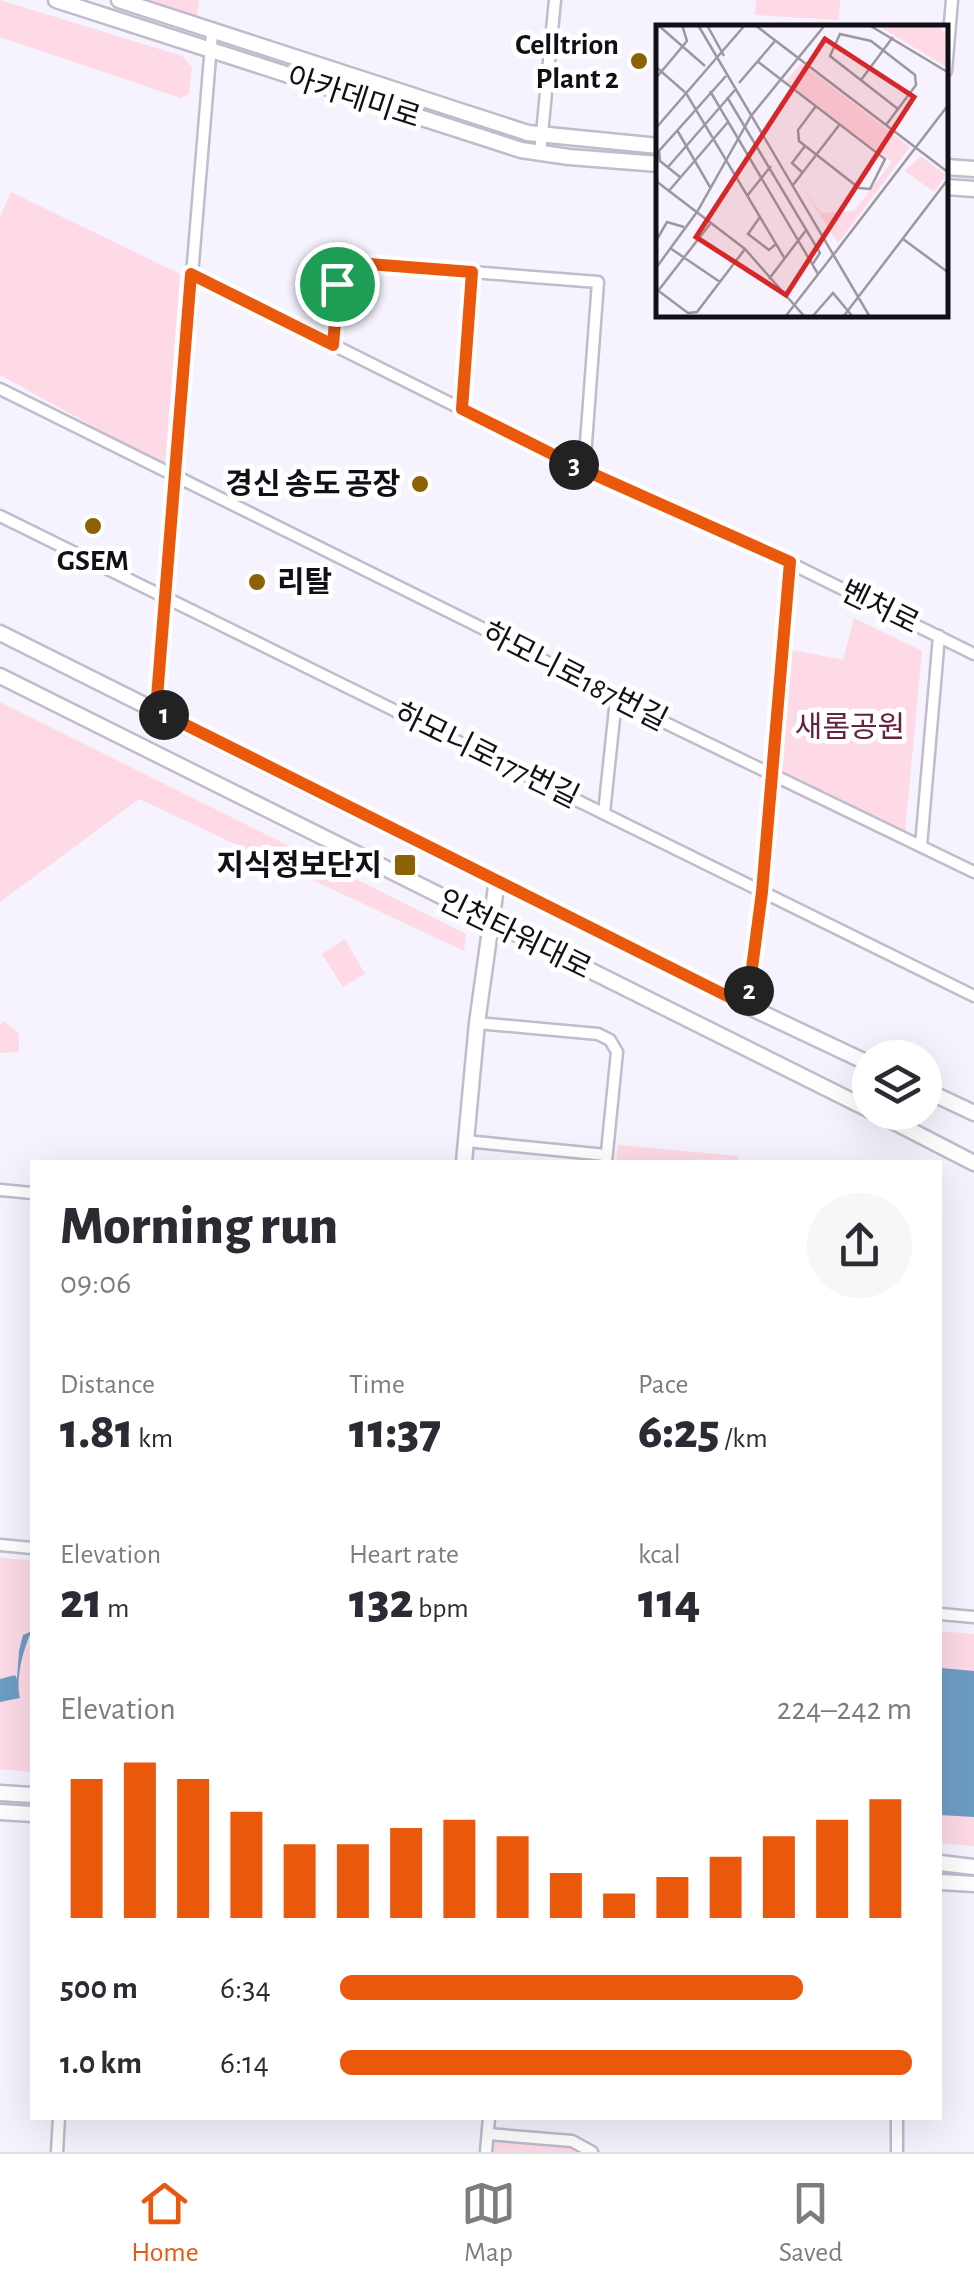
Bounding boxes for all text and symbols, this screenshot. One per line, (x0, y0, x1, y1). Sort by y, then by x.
inset map (656, 25, 949, 318)
place label: Celltrion Plant 2 (515, 30, 619, 94)
marker: Celltrion Plant 2 (628, 50, 650, 72)
street label: 아카데미로 (283, 60, 425, 134)
pin (295, 242, 380, 327)
icon: arrive (310, 257, 365, 312)
pin: 3 (549, 440, 599, 490)
text: 3 (568, 451, 580, 479)
place label: 경신 송도 공장 (225, 468, 400, 500)
marker: 경신 송도 공장 (409, 473, 431, 495)
marker: GSEM (82, 515, 104, 537)
place label: GSEM (57, 546, 129, 576)
place label: 리탈 (277, 566, 332, 598)
marker: 리탈 (246, 571, 268, 593)
street label: 벤처로 (836, 575, 924, 640)
street label: 하모니로187번길 (477, 616, 673, 736)
pin: 1 (139, 690, 189, 740)
street label: 하모니로177번길 (390, 697, 584, 813)
text: 1 (159, 701, 169, 729)
park label: 새롬공원 (795, 712, 905, 743)
place label: 지식정보단지 (216, 849, 382, 881)
marker: 지식정보단지 (392, 852, 418, 878)
street label: 인천타워대로 (434, 884, 596, 985)
pin: 2 (724, 966, 774, 1016)
text: 2 (742, 977, 756, 1005)
map controls (852, 1040, 942, 1130)
button: layers (852, 1040, 942, 1130)
button: share (807, 1193, 912, 1298)
text: Morning run (60, 1199, 338, 1254)
text: 09:06 (60, 1267, 131, 1299)
text: Distance (60, 1371, 155, 1399)
text: Time (349, 1371, 405, 1399)
text: Pace (638, 1371, 688, 1399)
text: 1.81 (60, 1407, 133, 1457)
text: 11:37 (349, 1407, 441, 1457)
text: 6:25 (638, 1407, 720, 1457)
text: km (133, 1425, 173, 1453)
text: /km (720, 1425, 768, 1453)
text: Elevation (60, 1541, 161, 1569)
text: Heart rate (349, 1541, 459, 1569)
text: kcal (638, 1541, 681, 1569)
text: 21 (60, 1577, 102, 1627)
text: 132 (349, 1577, 413, 1627)
text: 114 (638, 1577, 701, 1627)
text: m (102, 1595, 129, 1623)
text: bpm (413, 1595, 469, 1623)
text: Elevation (60, 1693, 176, 1725)
text: 224–242 m (777, 1693, 912, 1725)
text: 500 m (60, 1972, 138, 2004)
text: 6:34 (220, 1972, 271, 2004)
text: 1.0 km (60, 2047, 142, 2079)
text: 6:14 (220, 2047, 269, 2079)
tab: Home (131, 2176, 199, 2270)
tab: Map (461, 2176, 516, 2270)
tab: Saved (779, 2176, 843, 2270)

